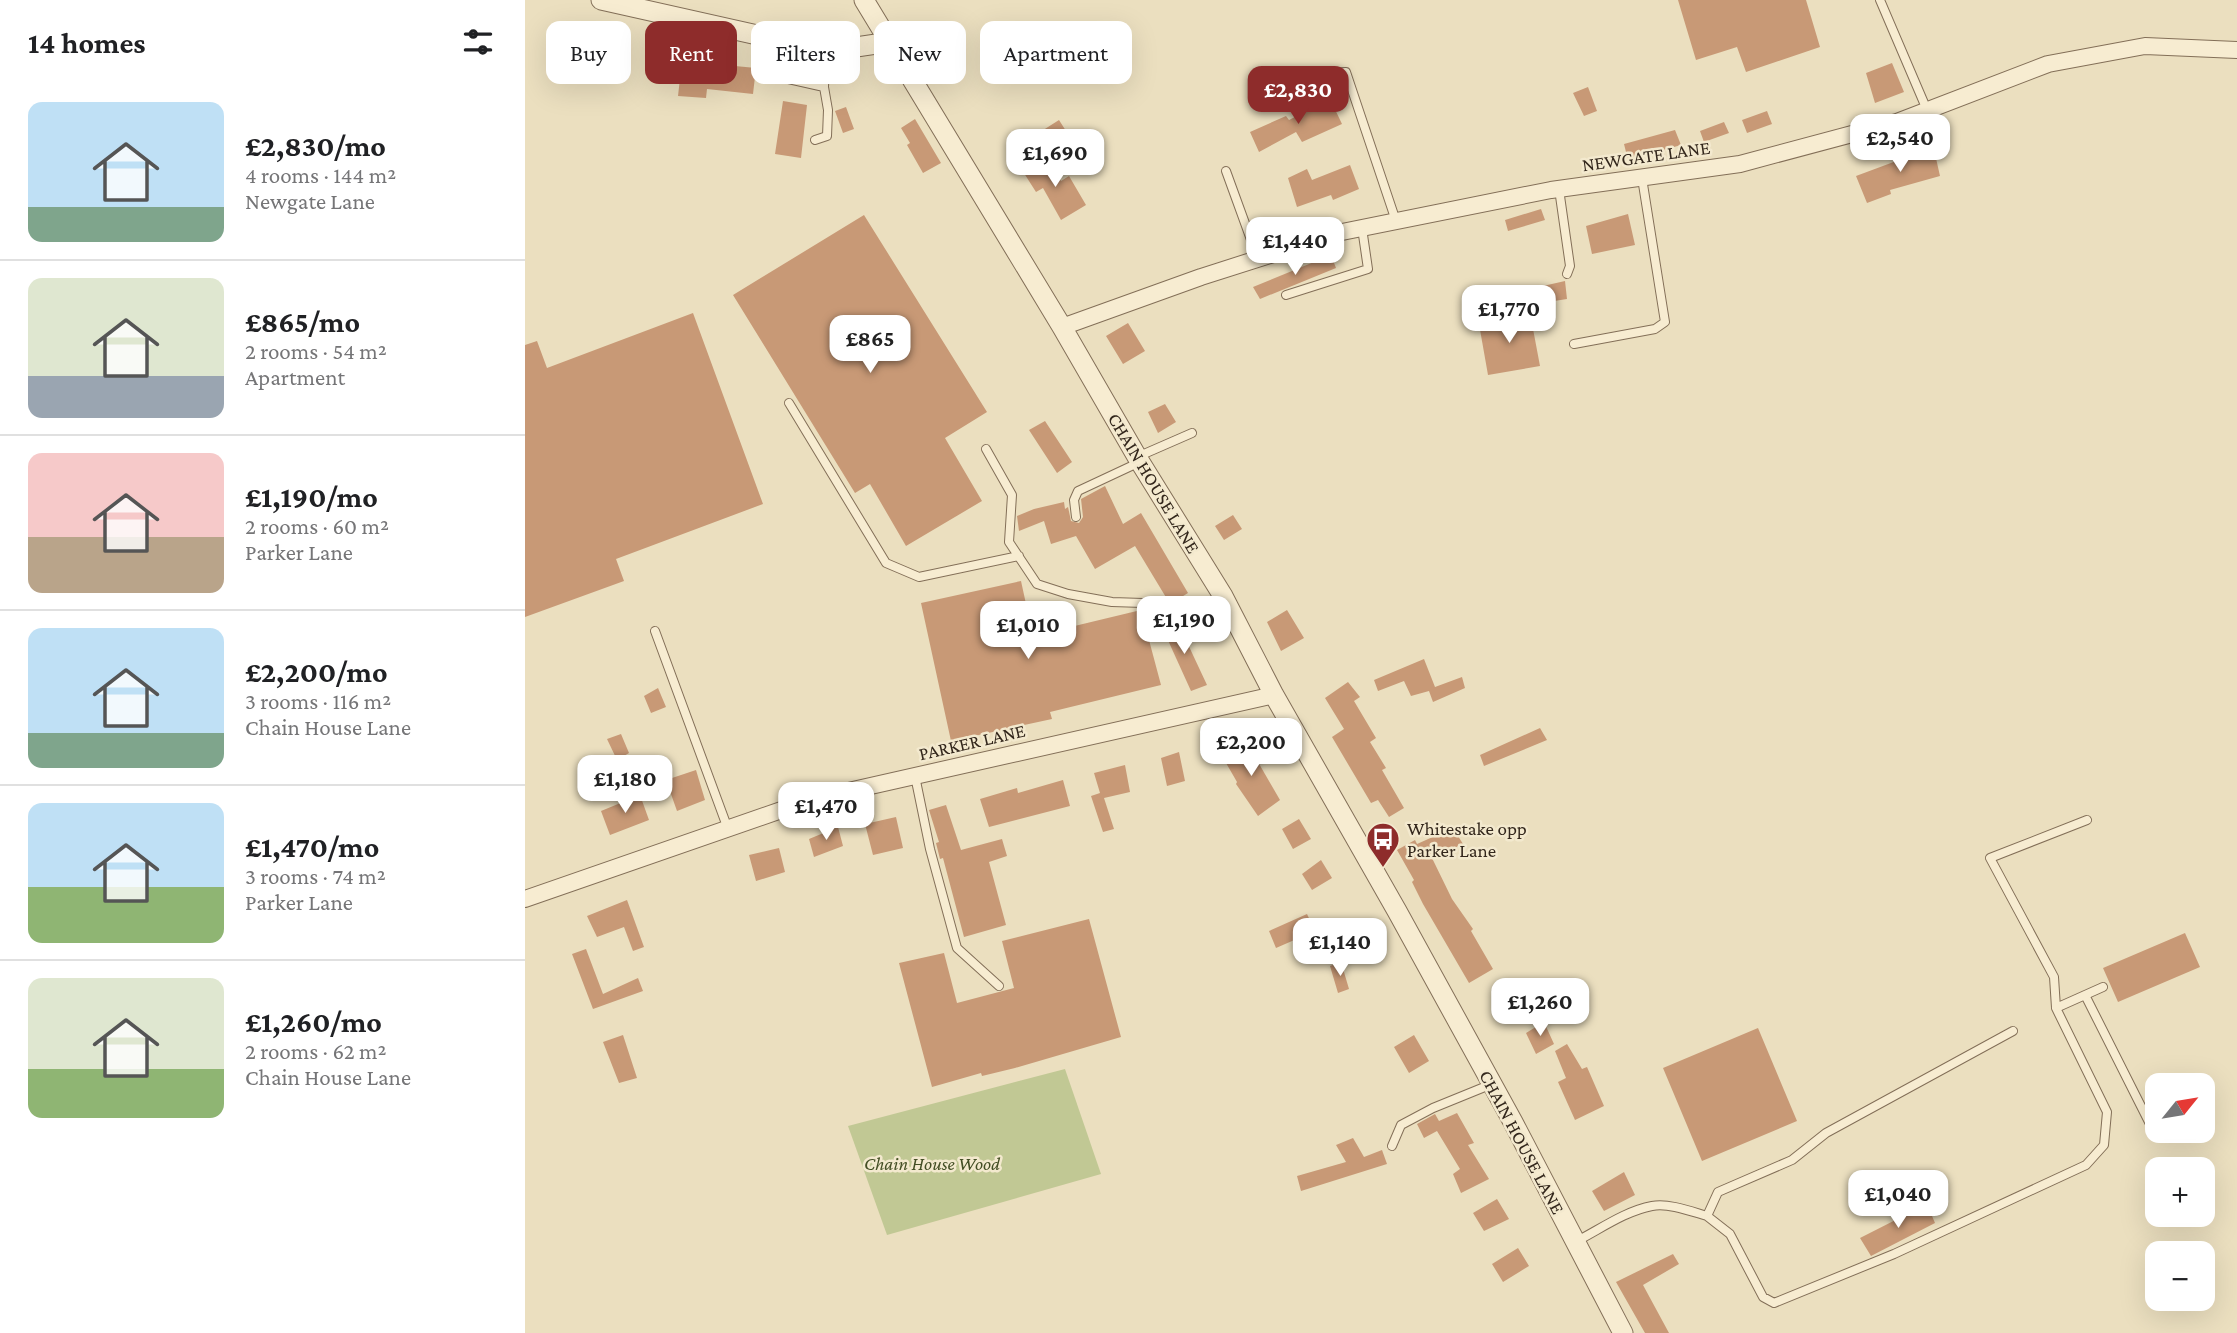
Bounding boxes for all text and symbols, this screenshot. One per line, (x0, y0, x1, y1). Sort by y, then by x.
chip: Buy (546, 21, 631, 84)
chip: Rent (645, 21, 737, 84)
chip: Filters (751, 21, 860, 84)
chip: New (874, 21, 966, 84)
chip: Apartment (980, 21, 1132, 84)
icon: filters (459, 23, 497, 61)
text: 14 homes (28, 26, 146, 59)
pin: £2,830 (1241, 66, 1355, 126)
text: £2,830 (1264, 76, 1332, 102)
pin: £2,540 (1843, 114, 1957, 174)
text: £2,540 (1866, 124, 1934, 150)
text: £2,830/mo (245, 129, 386, 162)
icon: home (84, 130, 168, 214)
pin: £1,690 (998, 130, 1112, 189)
street label: NEWGATE LANE (1581, 137, 1711, 175)
text: £1,690 (1022, 139, 1088, 165)
text: 4 rooms · 144 m² (245, 162, 396, 188)
text: Newgate Lane (245, 188, 375, 214)
pin: £1,440 (1238, 218, 1352, 277)
text: £1,440 (1262, 227, 1328, 253)
pin: £1,770 (1452, 286, 1566, 345)
text: £1,770 (1478, 295, 1540, 321)
text: £865/mo (245, 305, 360, 338)
icon: home (84, 306, 168, 390)
pin: £865 (829, 316, 911, 375)
text: £865 (846, 325, 894, 351)
text: 2 rooms · 54 m² (245, 338, 387, 364)
text: Apartment (245, 364, 345, 390)
street label: CHAIN HOUSE LANE (1104, 409, 1204, 557)
text: £1,190/mo (245, 480, 378, 513)
icon: home (84, 481, 168, 565)
text: 2 rooms · 60 m² (245, 513, 389, 539)
text: Parker Lane (245, 539, 353, 565)
pin: £1,190 (1127, 596, 1241, 656)
pin: £1,010 (971, 602, 1085, 661)
text: £1,190 (1153, 606, 1215, 632)
text: £1,010 (996, 611, 1060, 637)
text: £2,200/mo (245, 655, 388, 688)
icon: home (84, 656, 168, 740)
text: 3 rooms · 116 m² (245, 688, 391, 714)
text: Chain House Lane (245, 714, 411, 740)
pin: £2,200 (1194, 718, 1308, 778)
street label: PARKER LANE (917, 720, 1027, 764)
text: £2,200 (1216, 728, 1286, 754)
pin: £1,180 (568, 756, 682, 815)
text: £1,180 (593, 765, 657, 791)
pin: £1,470 (769, 782, 883, 842)
text: £1,470 (794, 792, 858, 818)
place label: Whitestake opp Parker Lane (1407, 818, 1527, 861)
bus stop icon: Whitestake opp Parker Lane (1364, 820, 1402, 869)
text: £1,470/mo (245, 830, 379, 863)
icon: home (84, 831, 168, 915)
text: 3 rooms · 74 m² (245, 863, 386, 889)
text: Parker Lane (245, 889, 353, 915)
pin: £1,140 (1283, 918, 1397, 978)
text: £1,140 (1309, 928, 1371, 954)
pin: £1,260 (1483, 978, 1597, 1038)
text: £1,260 (1507, 988, 1573, 1014)
text: £1,260/mo (245, 1005, 382, 1038)
icon: home (84, 1006, 168, 1090)
text: 2 rooms · 62 m² (245, 1038, 386, 1064)
text: Chain House Lane (245, 1064, 411, 1090)
street label: CHAIN HOUSE LANE (1475, 1067, 1569, 1217)
north arrow (2145, 1073, 2215, 1143)
map controls (2145, 1073, 2215, 1311)
park label: Chain House Wood (864, 1153, 1001, 1174)
button: + (2145, 1157, 2215, 1227)
pin: £1,040 (1841, 1170, 1955, 1230)
text: £1,040 (1864, 1180, 1932, 1206)
button: − (2145, 1241, 2215, 1311)

